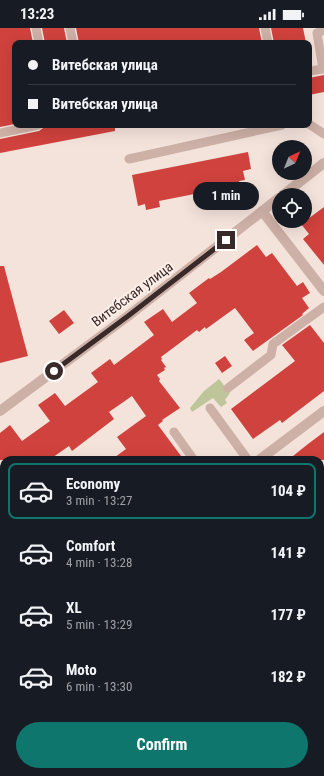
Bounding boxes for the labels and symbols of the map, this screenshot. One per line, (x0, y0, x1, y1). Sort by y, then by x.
north arrow (272, 140, 312, 180)
callout: 1 min (193, 182, 259, 210)
route end (217, 231, 235, 249)
street label: Витебская улица (88, 258, 176, 330)
route start (45, 362, 63, 380)

